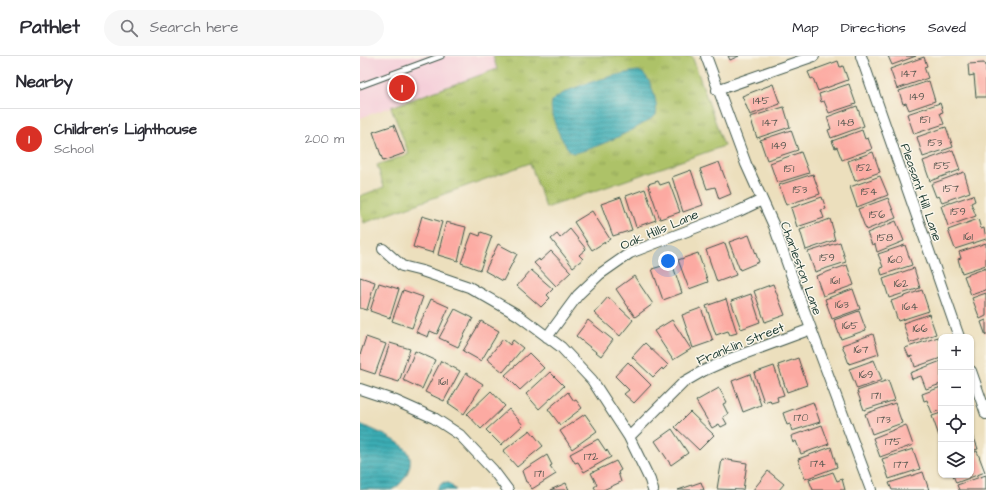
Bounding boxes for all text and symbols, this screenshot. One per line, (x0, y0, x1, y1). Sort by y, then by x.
search box (104, 10, 384, 46)
text: Pathlet (20, 14, 80, 41)
icon: search (118, 17, 140, 39)
text: Search here (150, 17, 238, 38)
text: Map (792, 18, 819, 38)
text: Directions (841, 18, 906, 38)
text: Saved (928, 18, 966, 38)
house number: 147 (901, 66, 917, 81)
text: Nearby (16, 70, 73, 94)
pin: 1 (389, 73, 415, 103)
house number: 149 (909, 89, 925, 104)
house number: 145 (753, 93, 770, 108)
house number: 151 (920, 112, 931, 127)
house number: 147 (762, 115, 778, 130)
house number: 148 (838, 115, 854, 130)
text: Children’s Lighthouse (54, 119, 197, 140)
text: 1 (28, 130, 30, 148)
text: 200 m (305, 130, 344, 148)
house number: 153 (928, 135, 943, 150)
house number: 149 (771, 138, 787, 153)
text: School (54, 140, 94, 158)
street label: Pleasant Hill Lane (896, 141, 946, 244)
house number: 155 (934, 158, 951, 173)
house number: 152 (856, 160, 872, 175)
house number: 151 (784, 161, 795, 176)
house number: 157 (943, 181, 959, 196)
house number: 153 (793, 182, 808, 197)
house number: 154 (861, 184, 878, 199)
house number: 159 (950, 204, 966, 219)
street label: Oak Hills Lane (618, 205, 701, 254)
house number: 156 (869, 207, 885, 222)
street label: Charleston Lane (776, 219, 826, 318)
house number: 161 (963, 229, 973, 244)
house number: 158 (877, 230, 893, 245)
house number: 159 (819, 250, 835, 265)
your location (658, 251, 678, 271)
house number: 160 (887, 252, 903, 267)
house number: 161 (830, 273, 840, 288)
house number: 162 (894, 276, 909, 291)
house number: 163 (835, 297, 849, 312)
house number: 164 (902, 299, 918, 314)
street label: Franklin Street (694, 318, 788, 370)
house number: 165 (842, 318, 858, 333)
house number: 166 (912, 321, 928, 336)
map controls (938, 334, 974, 478)
button: + (938, 334, 974, 370)
house number: 167 (853, 342, 869, 357)
house number: 169 (859, 367, 873, 382)
button: − (938, 370, 974, 406)
house number: 161 (438, 374, 448, 389)
house number: 171 (871, 388, 881, 403)
button: locate (938, 406, 974, 442)
house number: 170 (793, 410, 809, 425)
house number: 173 (877, 412, 891, 427)
house number: 175 (885, 434, 901, 449)
button: layers (938, 442, 974, 478)
house number: 172 (584, 449, 599, 464)
house number: 174 (810, 456, 826, 471)
house number: 177 (894, 457, 909, 472)
house number: 171 (534, 466, 544, 481)

